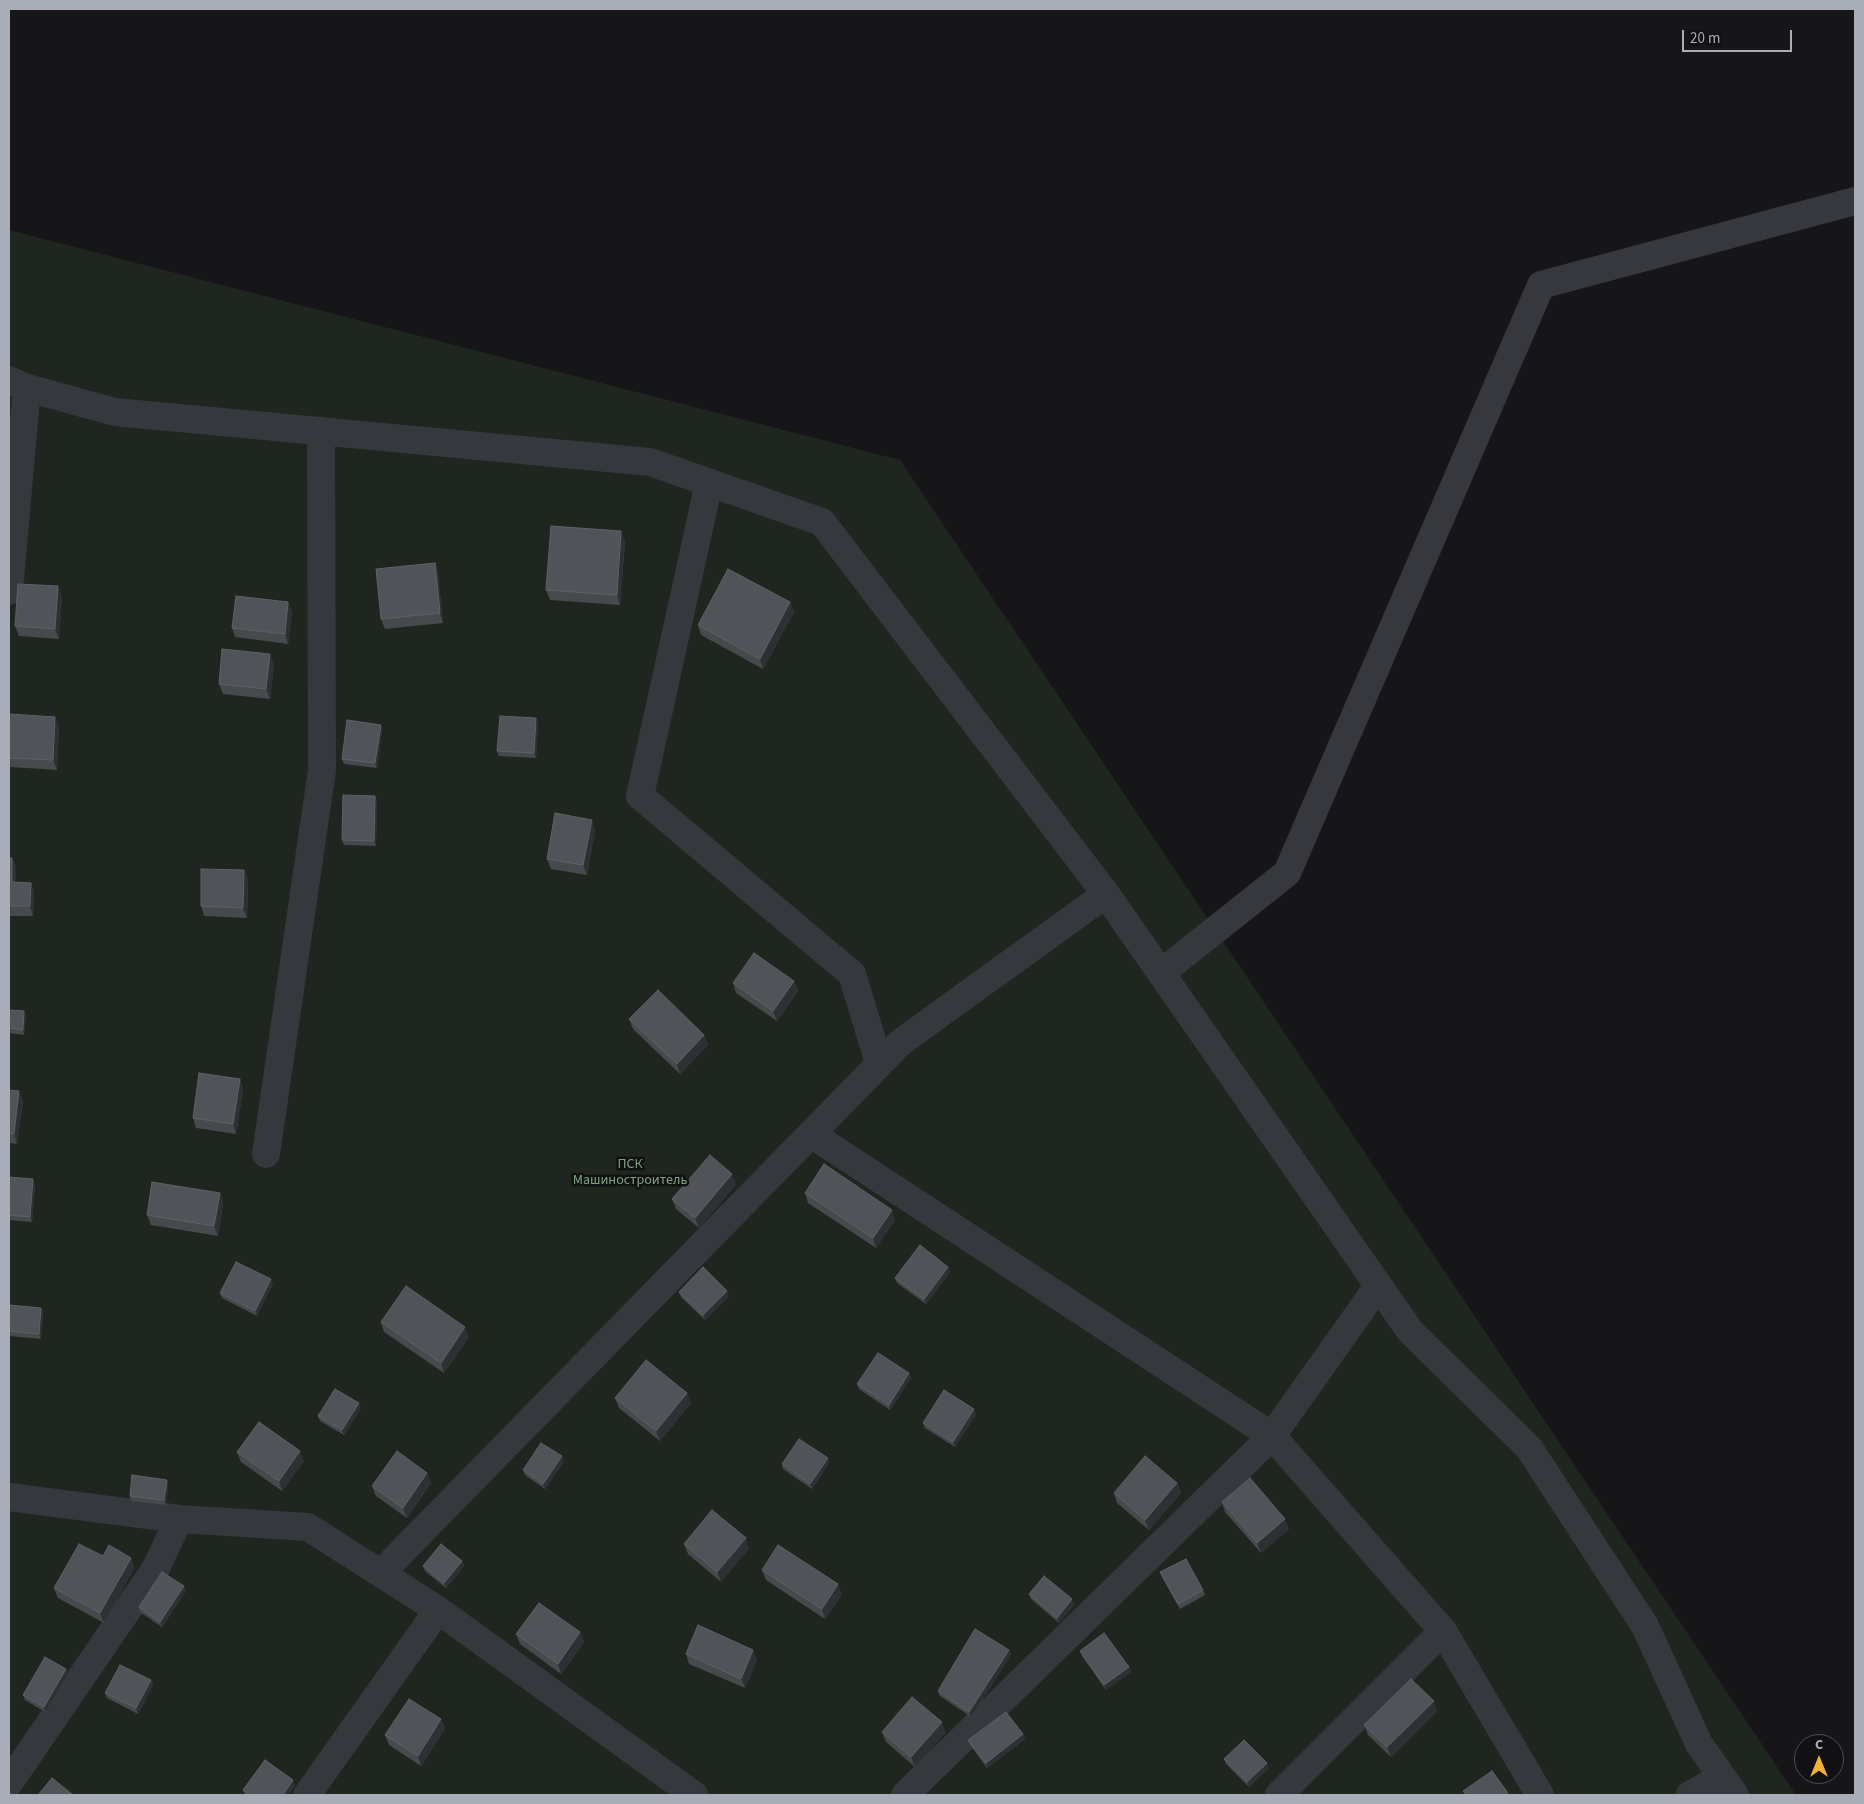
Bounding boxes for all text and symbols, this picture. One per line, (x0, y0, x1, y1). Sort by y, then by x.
scale bar (1684, 20, 1794, 52)
text: 20 m (1690, 28, 1720, 49)
park label: ПСК Машиностроитель (573, 1157, 687, 1190)
north arrow (1794, 1734, 1844, 1784)
text: С (1815, 1735, 1823, 1755)

